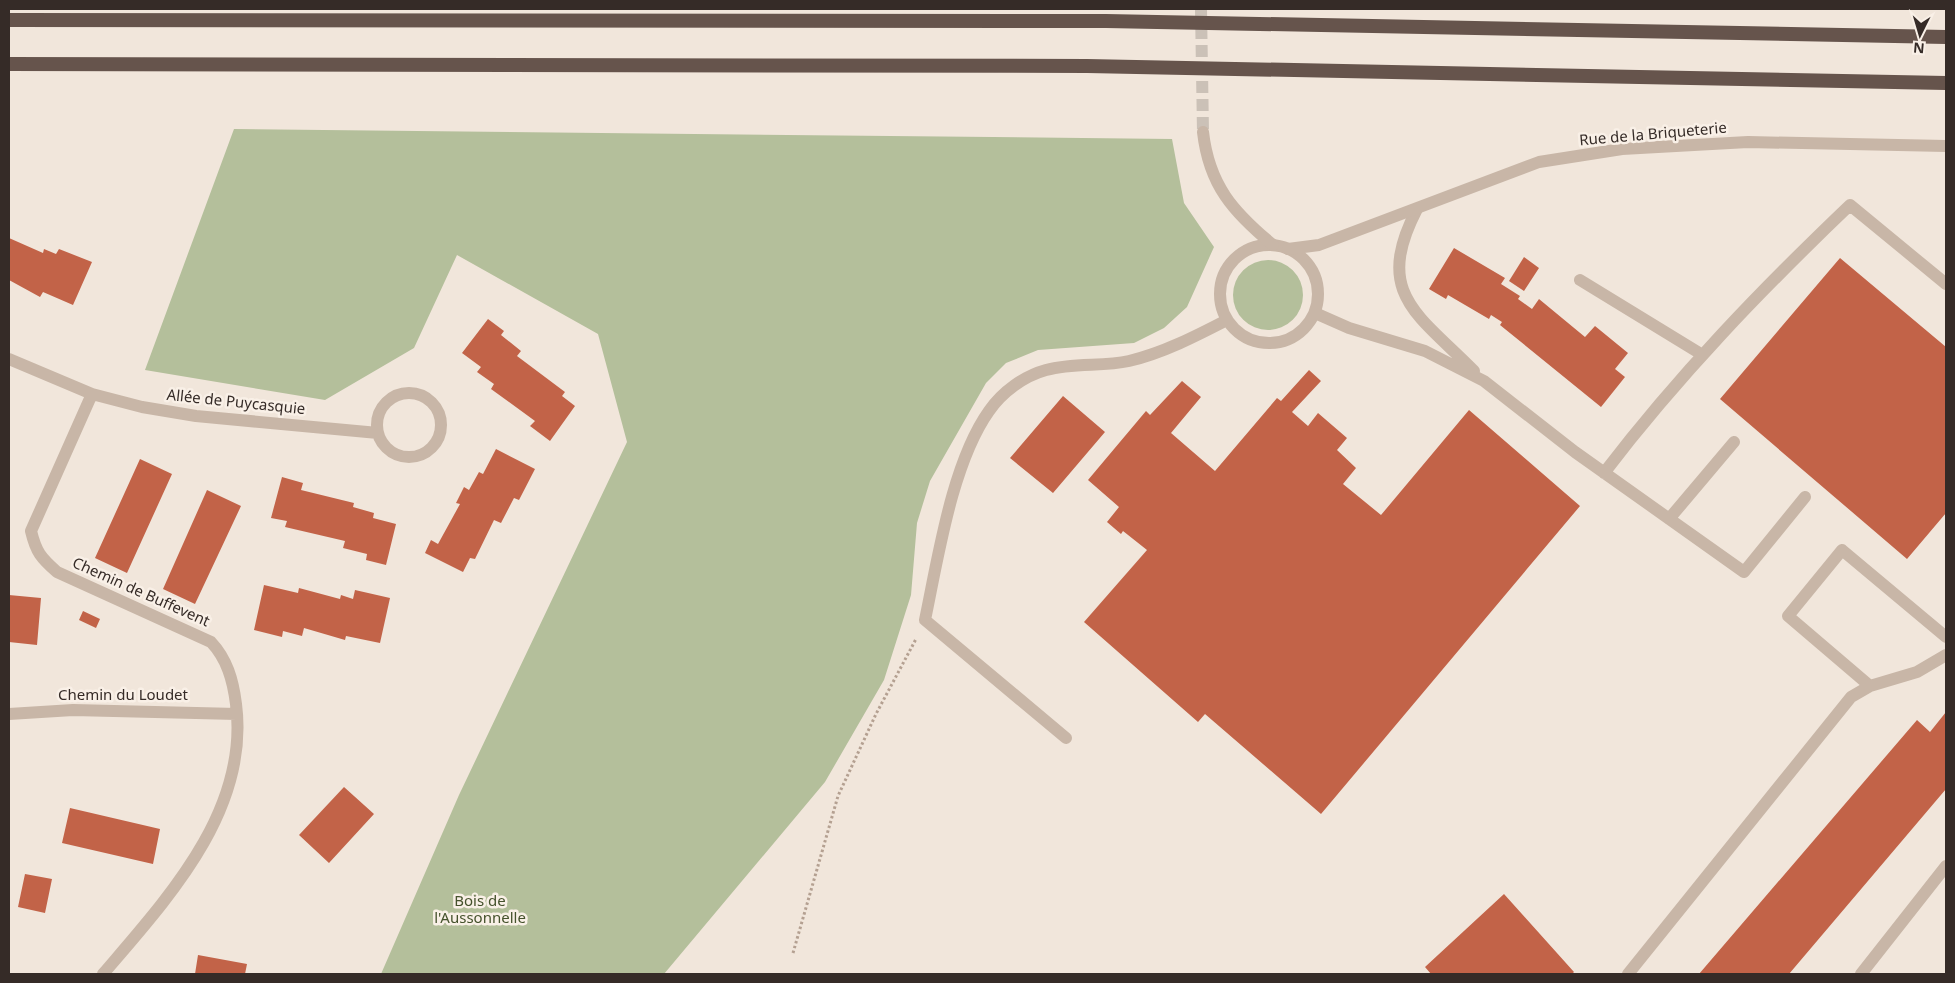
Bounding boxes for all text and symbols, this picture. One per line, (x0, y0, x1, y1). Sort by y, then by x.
north arrow (1895, 10, 1945, 60)
text: N (1912, 38, 1925, 58)
street label: Rue de la Briqueterie (1578, 117, 1727, 149)
street label: Allée de Puycasquie (166, 384, 306, 418)
street label: Chemin de Buffevent (70, 552, 214, 631)
street label: Chemin du Loudet (58, 684, 189, 704)
park label: Bois de l'Aussonnelle (434, 890, 526, 927)

